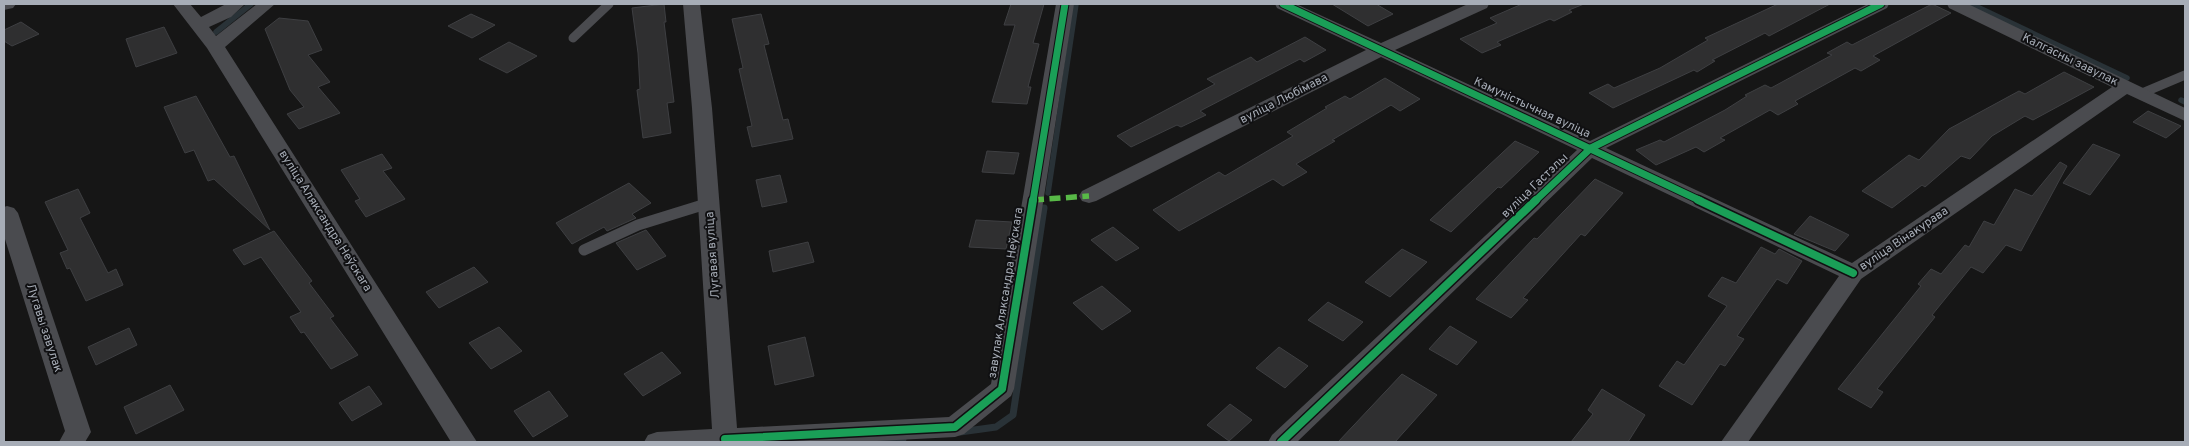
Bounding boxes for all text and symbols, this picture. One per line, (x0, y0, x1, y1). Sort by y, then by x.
street label: Калгасны завулак (2019, 30, 2121, 90)
street label: вуліца Любімава (1237, 70, 1331, 128)
street label: Камуністычная вуліца (1471, 74, 1593, 142)
street label: вуліца Аляксандра Неўскага (275, 147, 375, 295)
street label: вуліца Гастэлы (1498, 150, 1572, 222)
street label: вуліца Вінакурава (1856, 203, 1952, 275)
street label: завулак Аляксандра Неўскага (985, 206, 1027, 380)
street label: Лугавая вуліца (702, 211, 724, 299)
street label: Лугавы завулак (22, 282, 66, 375)

